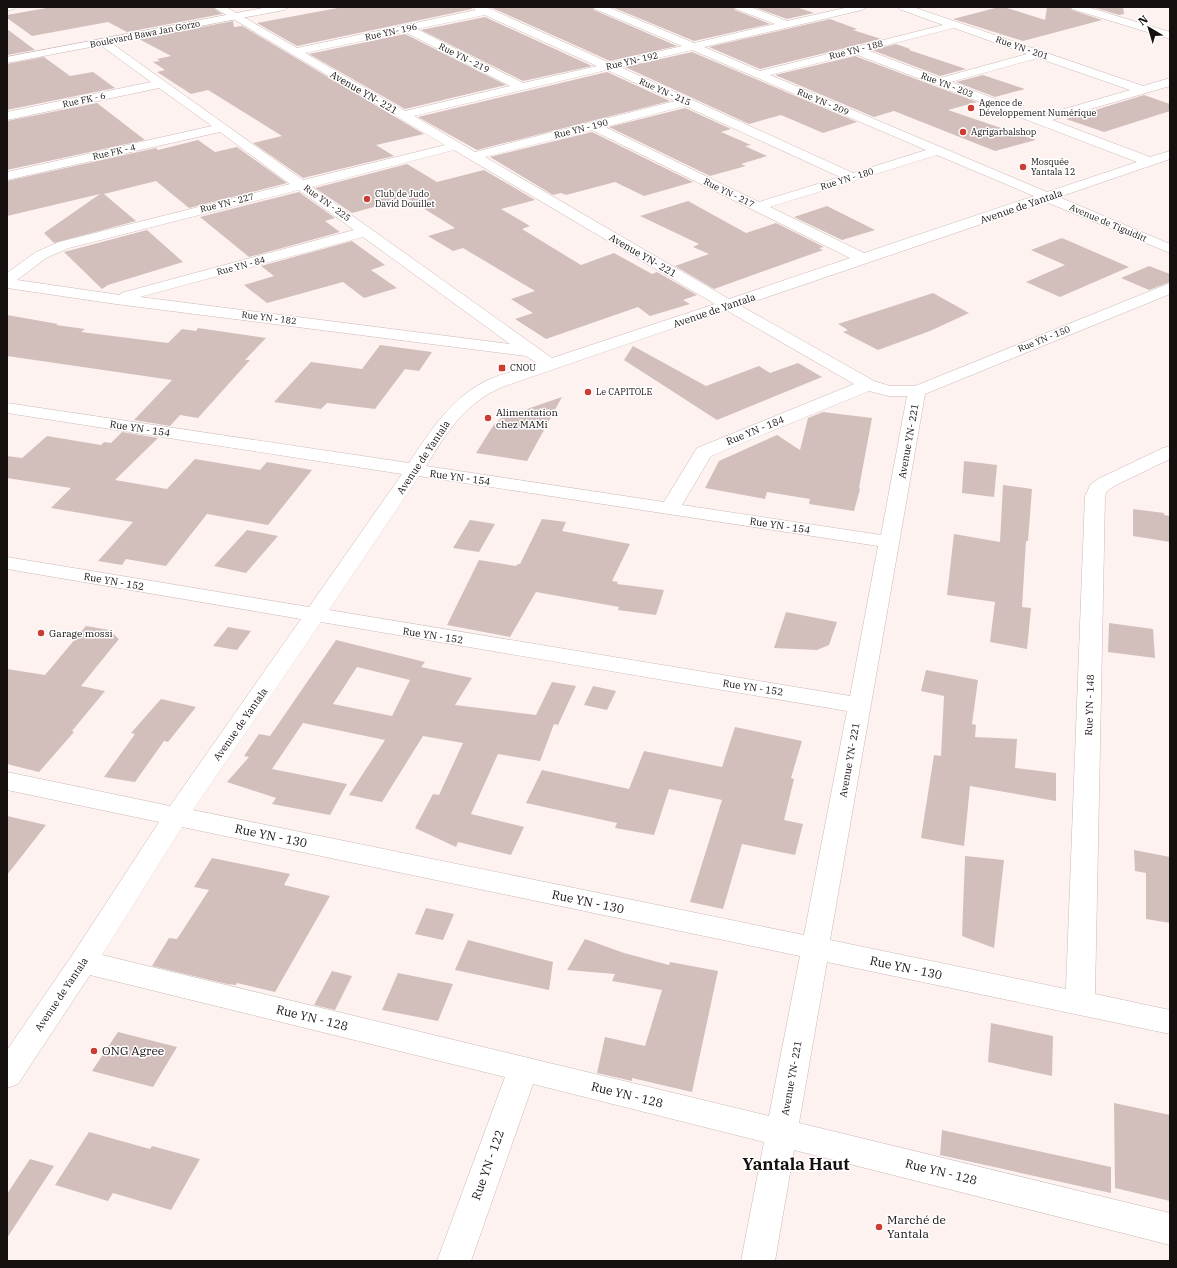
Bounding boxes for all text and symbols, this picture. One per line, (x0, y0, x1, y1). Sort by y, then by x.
north arrow (1129, 8, 1169, 48)
text: N (1135, 12, 1151, 28)
street label: Boulevard Bawa Jan Gorzo (89, 17, 201, 50)
street label: Rue YN- 196 (364, 21, 418, 42)
street label: Rue YN - 201 (994, 33, 1050, 62)
street label: Rue YN - 188 (828, 38, 884, 62)
street label: Rue YN - 219 (437, 40, 491, 75)
street label: Rue YN- 192 (605, 49, 659, 72)
street label: Avenue YN- 221 (328, 68, 400, 117)
street label: Rue YN - 203 (919, 70, 975, 100)
street label: Rue YN - 215 (638, 75, 693, 108)
street label: Rue YN - 209 (796, 86, 851, 117)
street label: Rue FK - 6 (61, 90, 106, 109)
place label: Agence de Développement Numérique (979, 97, 1097, 118)
marker: Agence de Développement Numérique (966, 103, 976, 113)
street label: Rue YN - 190 (553, 117, 609, 141)
place label: Agrigarbalshop (971, 126, 1037, 137)
marker: Agrigarbalshop (958, 127, 968, 137)
street label: Rue FK - 4 (91, 141, 136, 162)
place label: Mosquée Yantala 12 (1031, 156, 1075, 177)
marker: Mosquée Yantala 12 (1018, 162, 1028, 172)
street label: Rue YN - 180 (819, 165, 875, 192)
street label: Rue YN - 217 (702, 176, 756, 210)
street label: Rue YN - 225 (302, 182, 353, 223)
street label: Avenue de Yantala (978, 186, 1065, 227)
place label: Club de Judo David Douillet (375, 188, 435, 209)
street label: Rue YN - 227 (199, 191, 255, 215)
marker: Club de Judo David Douillet (362, 194, 372, 204)
street label: Avenue de Tiguiditt (1068, 201, 1148, 244)
street label: Avenue YN- 221 (607, 231, 679, 280)
street label: Rue YN - 84 (215, 254, 266, 277)
street label: Avenue de Yantala (671, 290, 758, 331)
street label: Rue YN - 182 (241, 309, 297, 326)
street label: Rue YN - 150 (1016, 323, 1071, 354)
place label: CNOU (510, 362, 536, 373)
marker: CNOU (497, 363, 507, 373)
place label: Le CAPITOLE (596, 386, 652, 397)
marker: Le CAPITOLE (583, 387, 593, 397)
street label: Avenue YN- 221 (896, 403, 921, 480)
place label: Alimentation chez MAMi (496, 406, 558, 431)
marker: Alimentation chez MAMi (483, 413, 493, 423)
street label: Rue YN - 184 (724, 413, 786, 448)
street label: Rue YN - 154 (109, 417, 171, 440)
street label: Avenue de Yantala (394, 417, 453, 497)
street label: Rue YN - 154 (429, 467, 491, 488)
street label: Rue YN - 154 (749, 514, 811, 537)
street label: Rue YN - 152 (83, 570, 145, 593)
street label: Rue YN - 152 (402, 624, 464, 647)
place label: Garage mossi (49, 627, 113, 640)
marker: Garage mossi (36, 628, 46, 638)
street label: Rue YN - 148 (1082, 674, 1097, 736)
street label: Rue YN - 152 (722, 676, 784, 699)
street label: Avenue de Yantala (210, 685, 271, 763)
street label: Avenue YN- 221 (837, 722, 862, 799)
street label: Rue YN - 130 (234, 821, 309, 850)
street label: Rue YN - 130 (551, 887, 626, 916)
street label: Rue YN - 130 (869, 953, 944, 982)
street label: Avenue de Yantala (32, 954, 91, 1034)
street label: Rue YN - 128 (275, 1001, 350, 1034)
street label: Avenue YN- 221 (779, 1040, 804, 1117)
place label: ONG Agree (102, 1043, 164, 1058)
marker: ONG Agree (89, 1046, 99, 1056)
street label: Rue YN - 128 (590, 1078, 665, 1111)
street label: Rue YN - 122 (468, 1128, 507, 1202)
district label: Yantala Haut (742, 1153, 850, 1175)
street label: Rue YN - 128 (904, 1155, 979, 1188)
place label: Marché de Yantala (887, 1212, 946, 1241)
marker: Marché de Yantala (874, 1222, 884, 1232)

